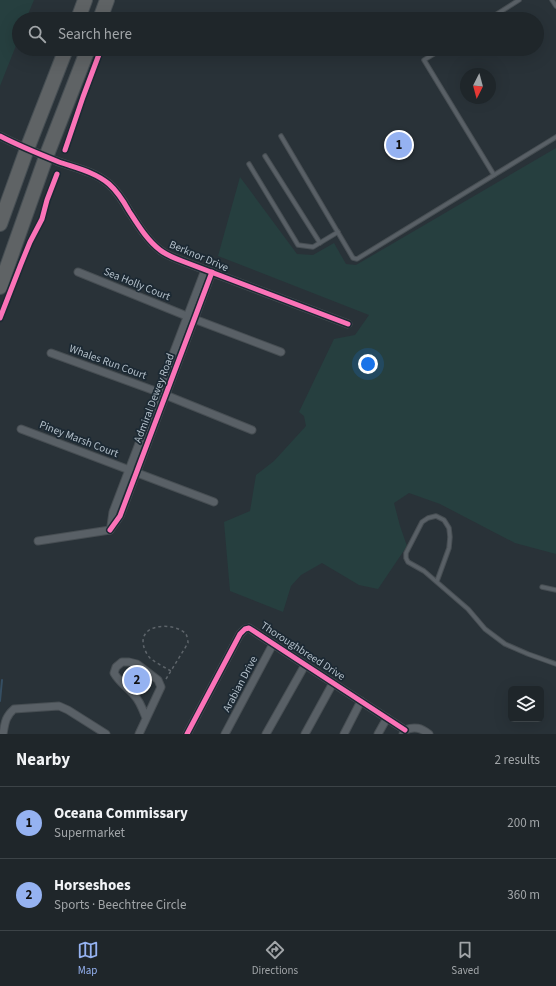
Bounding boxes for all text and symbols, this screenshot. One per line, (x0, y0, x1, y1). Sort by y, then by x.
search box (12, 12, 544, 56)
icon: search (26, 23, 48, 45)
text: Search here (58, 24, 132, 45)
north arrow (460, 68, 496, 104)
pin: 1 (386, 130, 412, 160)
street label: Berknor Drive (167, 237, 231, 275)
street label: Sea Holly Court (101, 264, 173, 304)
street label: Whales Run Court (67, 341, 149, 383)
street label: Admiral Dewey Road (130, 351, 178, 445)
your location (358, 354, 378, 374)
street label: Piney Marsh Court (37, 417, 121, 461)
street label: Thoroughbreed Drive (258, 618, 349, 684)
street label: Arabian Drive (219, 653, 261, 715)
pin: 2 (124, 665, 150, 695)
map controls (508, 686, 544, 722)
button: layers (508, 686, 544, 722)
text: Nearby (16, 748, 70, 772)
text: 2 results (495, 751, 540, 769)
text: Oceana Commissary (54, 803, 188, 824)
text: 1 (26, 814, 32, 832)
text: 200 m (507, 814, 540, 832)
text: Supermarket (54, 824, 125, 842)
text: Horseshoes (54, 875, 131, 896)
text: 2 (26, 886, 32, 904)
text: 360 m (507, 886, 540, 904)
text: Sports · Beechtree Circle (54, 896, 186, 914)
tab: Map (77, 939, 99, 978)
tab: Directions (252, 939, 298, 978)
tab: Saved (451, 939, 479, 978)

